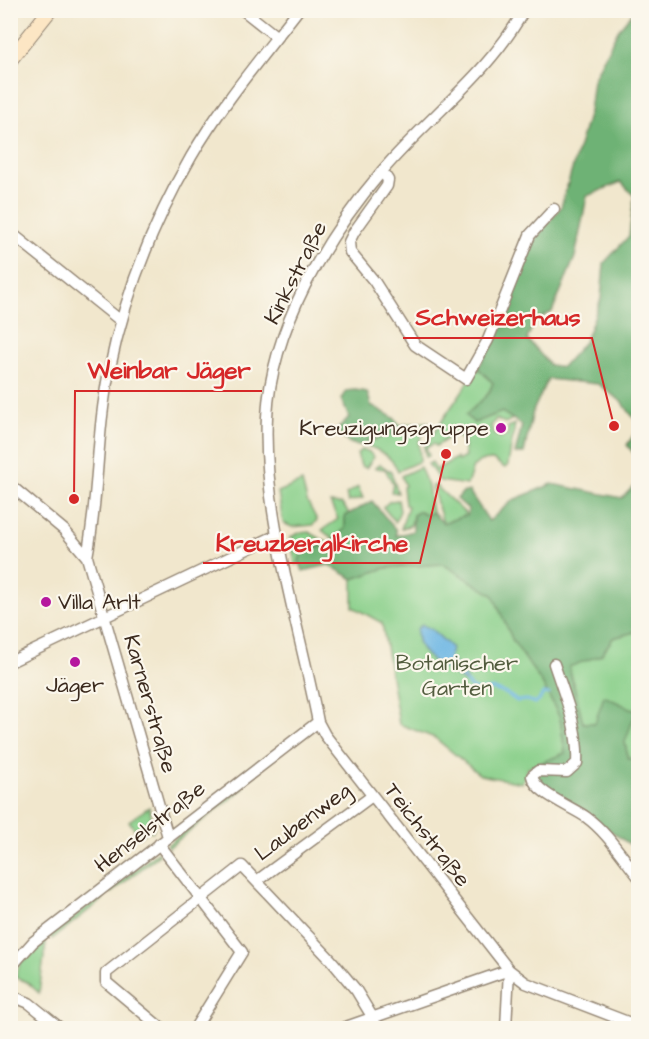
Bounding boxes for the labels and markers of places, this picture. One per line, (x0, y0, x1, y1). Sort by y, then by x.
callout: Schweizerhaus (403, 296, 592, 338)
callout: Weinbar Jäger (75, 349, 262, 391)
place label: Kreuzigungsgruppe (299, 413, 489, 445)
marker: Kreuzigungsgruppe (494, 421, 508, 435)
callout: Kreuzberglkirche (203, 521, 420, 563)
place label: Villa Arlt (58, 587, 141, 618)
marker: Villa Arlt (39, 595, 53, 609)
marker: Jäger (68, 655, 82, 669)
place label: Jäger (46, 670, 104, 702)

